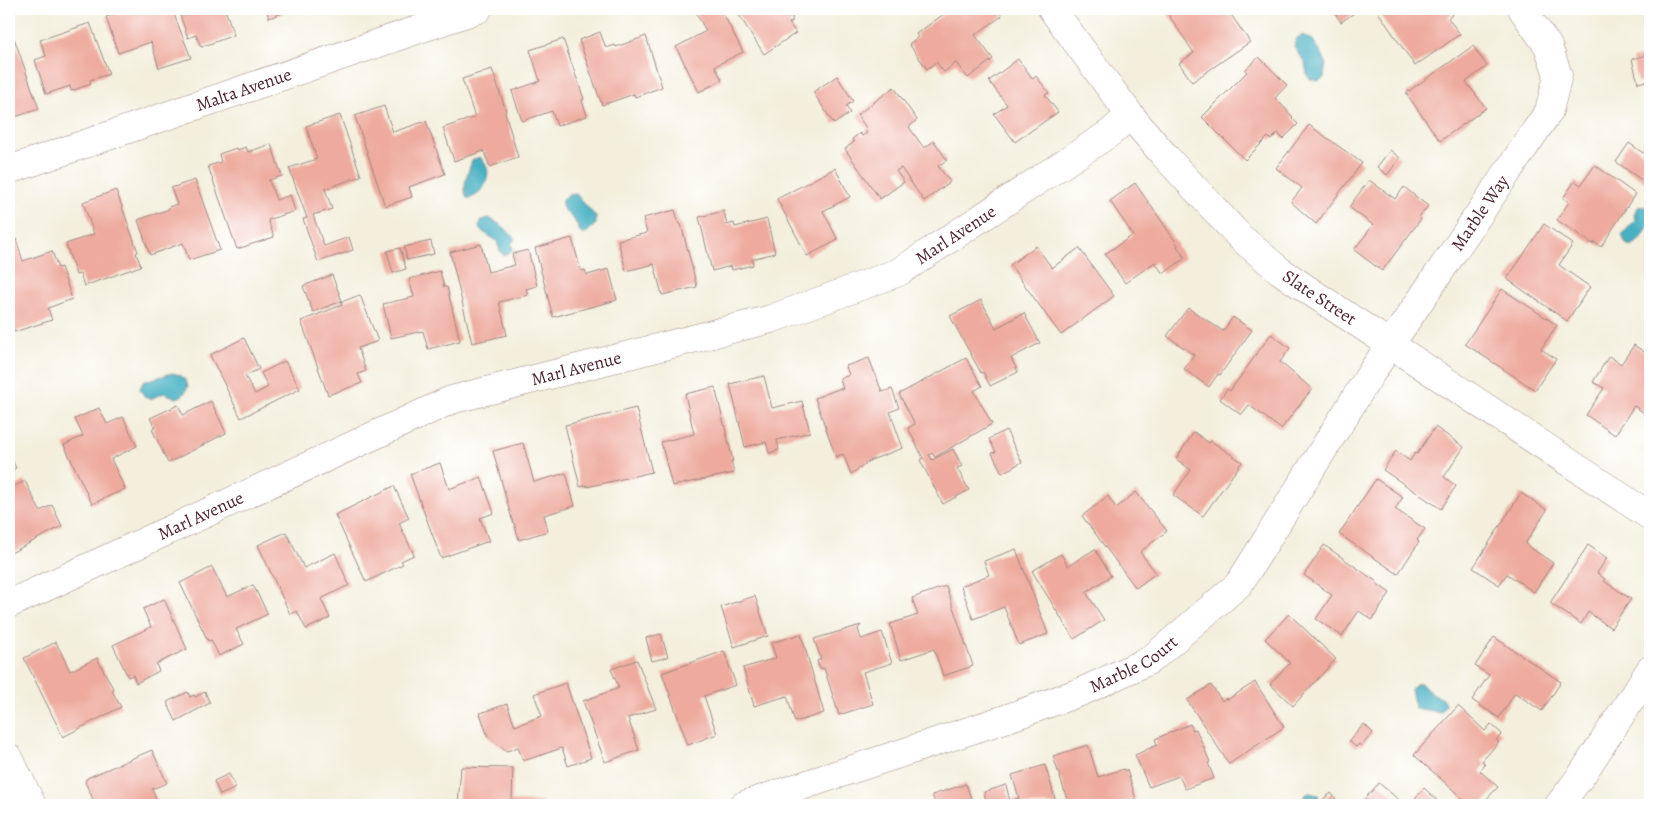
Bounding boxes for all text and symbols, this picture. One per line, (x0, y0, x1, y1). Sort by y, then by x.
street label: Malta Avenue (193, 62, 295, 117)
street label: Marble Way (1445, 169, 1515, 256)
street label: Marl Avenue (911, 199, 1001, 270)
street label: Slate Street (1278, 264, 1361, 331)
street label: Marl Avenue (529, 345, 624, 391)
street label: Marl Avenue (154, 485, 247, 546)
street label: Marble Court (1085, 630, 1183, 698)

